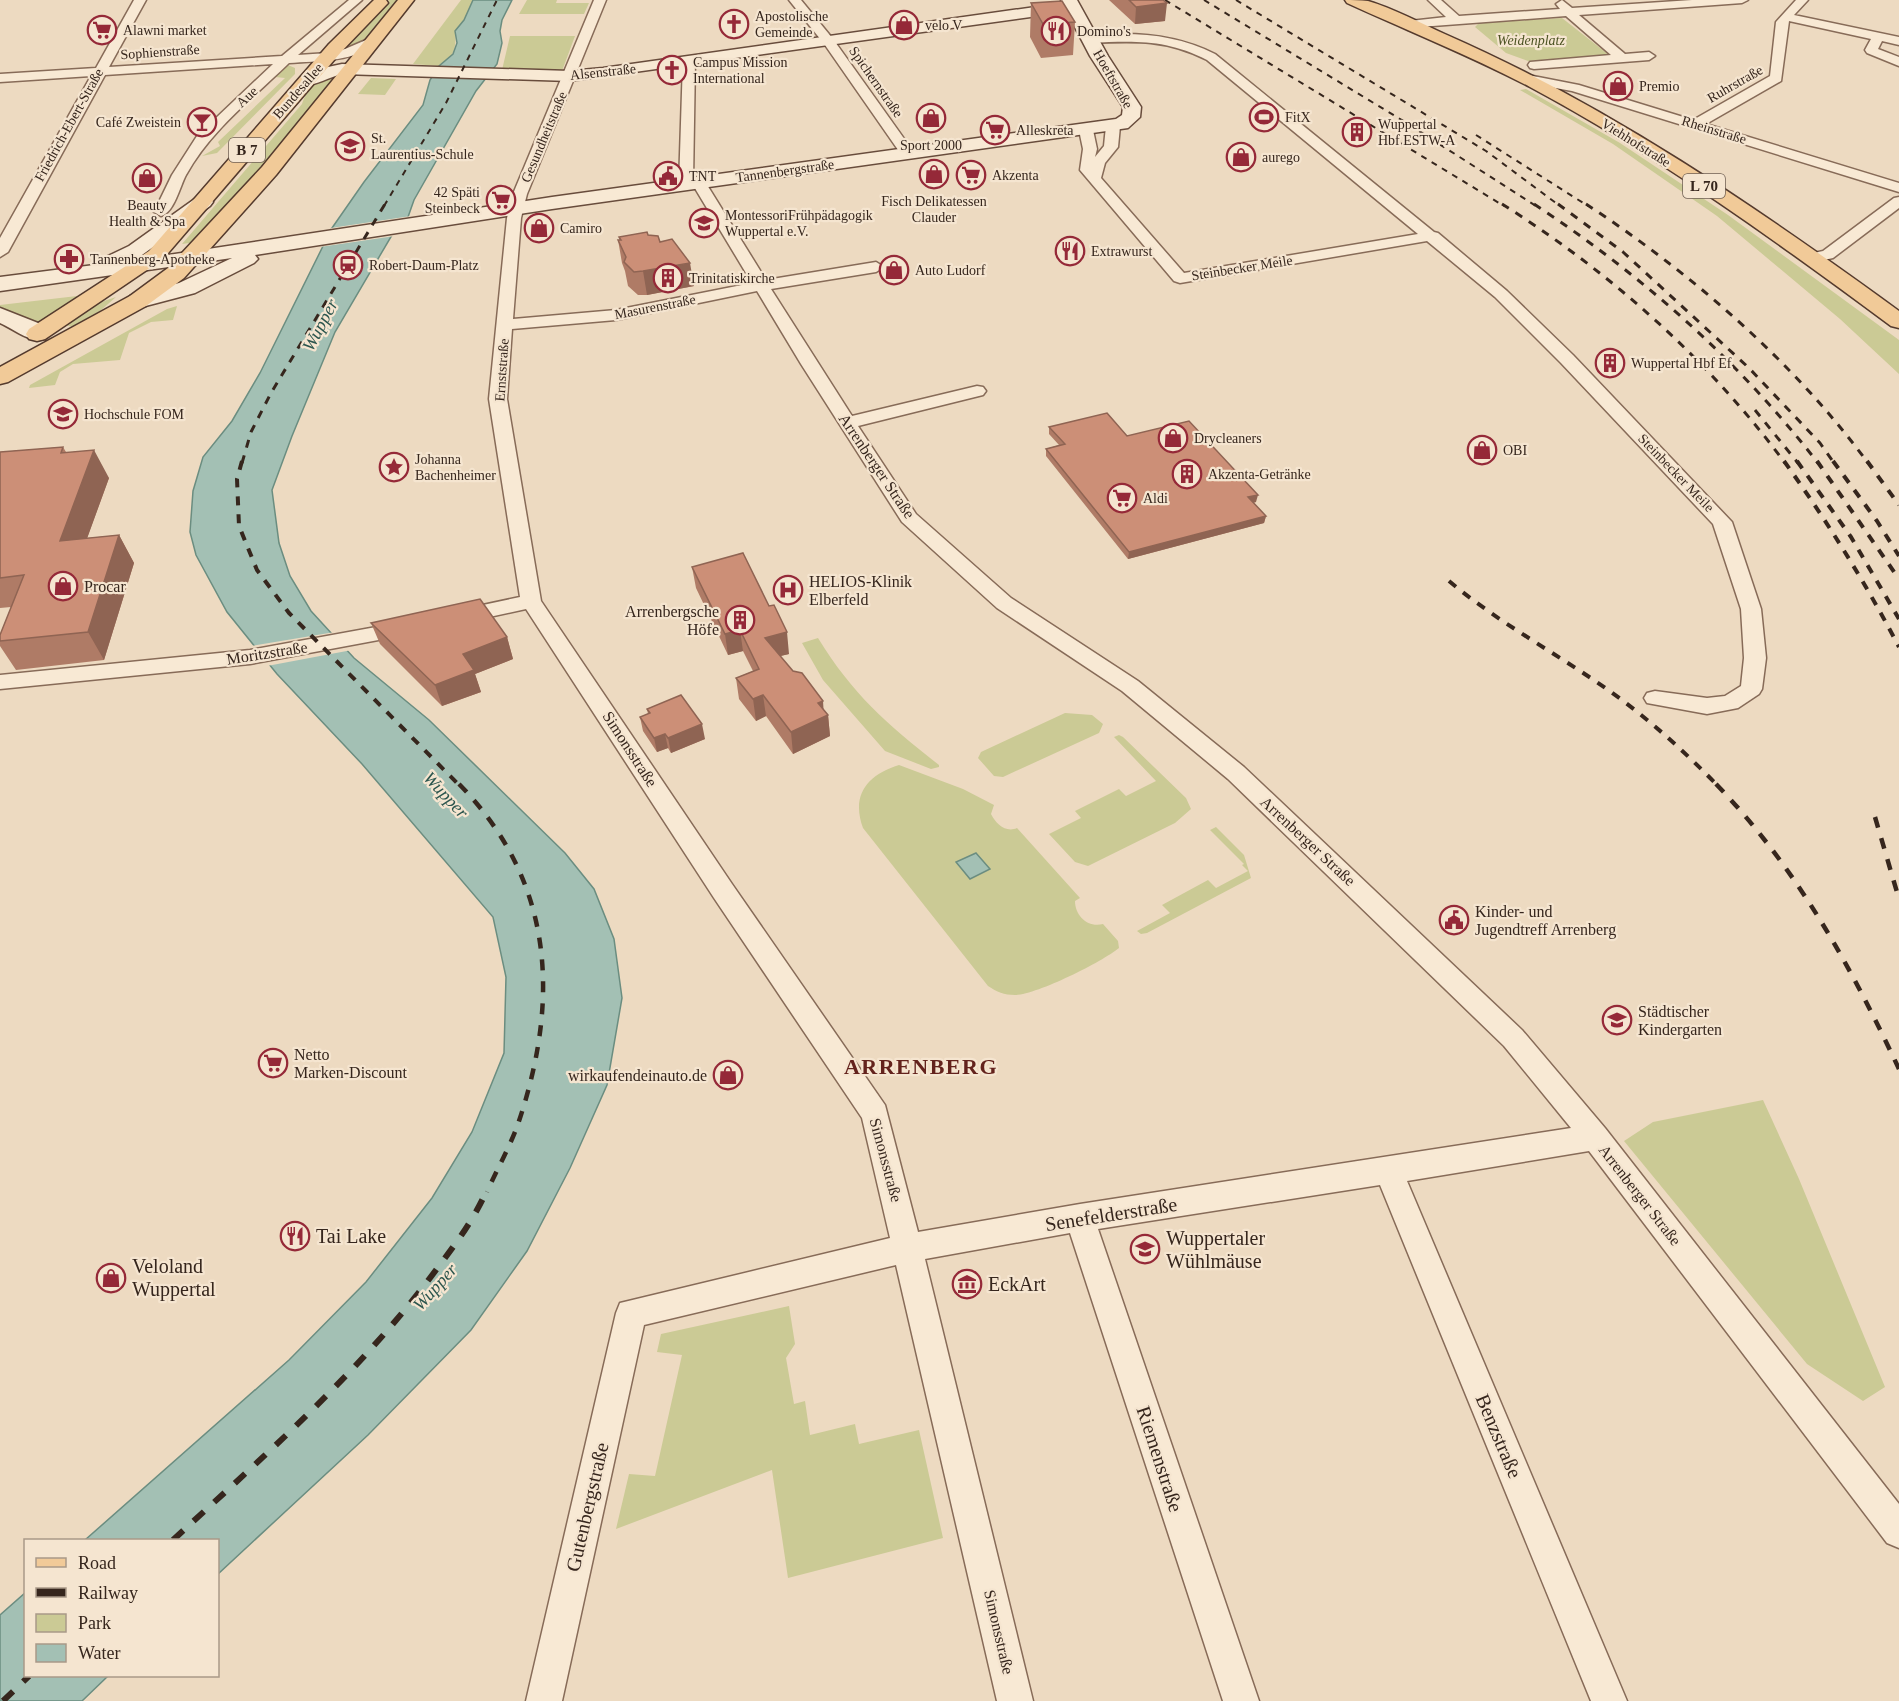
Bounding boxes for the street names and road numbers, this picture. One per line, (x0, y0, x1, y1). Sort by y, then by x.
street label: Sophienstraße (120, 42, 200, 62)
street label: Spichernstraße (846, 44, 906, 120)
street label: Hoeftstraße (1090, 47, 1136, 111)
street label: Bundesallee (270, 60, 326, 122)
street label: Alsenstraße (569, 61, 637, 83)
street label: Ruhrstraße (1705, 62, 1765, 106)
street label: Friedrich-Ebert-Straße (32, 66, 106, 184)
street label: Aue (233, 84, 261, 110)
street label: Gesundheitstraße (518, 89, 570, 185)
street label: Rheinstraße (1680, 113, 1748, 147)
street label: Viehhofstraße (1599, 116, 1673, 170)
road number: B 7 (229, 138, 265, 162)
street label: Tannenbergstraße (735, 157, 835, 185)
road number: L 70 (1683, 174, 1725, 198)
street label: Steinbecker Meile (1190, 253, 1294, 283)
street label: Masurenstraße (613, 292, 697, 322)
street label: Ernststraße (492, 338, 512, 402)
street label: Arrenberger Straße (835, 410, 918, 522)
street label: Steinbecker Meile (1635, 431, 1717, 515)
street label: Moritzstraße (225, 638, 309, 668)
street label: Simonsstraße (599, 708, 661, 790)
street label: Arrenberger Straße (1257, 793, 1359, 890)
street label: Simonsstraße (867, 1116, 905, 1204)
street label: Arrenberger Straße (1595, 1141, 1684, 1249)
street label: Senefelderstraße (1043, 1193, 1179, 1235)
street label: Benzstraße (1472, 1391, 1527, 1481)
street label: Riemenstraße (1133, 1403, 1187, 1515)
street label: Gutenbergstraße (561, 1440, 614, 1574)
street label: Simonsstraße (981, 1588, 1017, 1676)

